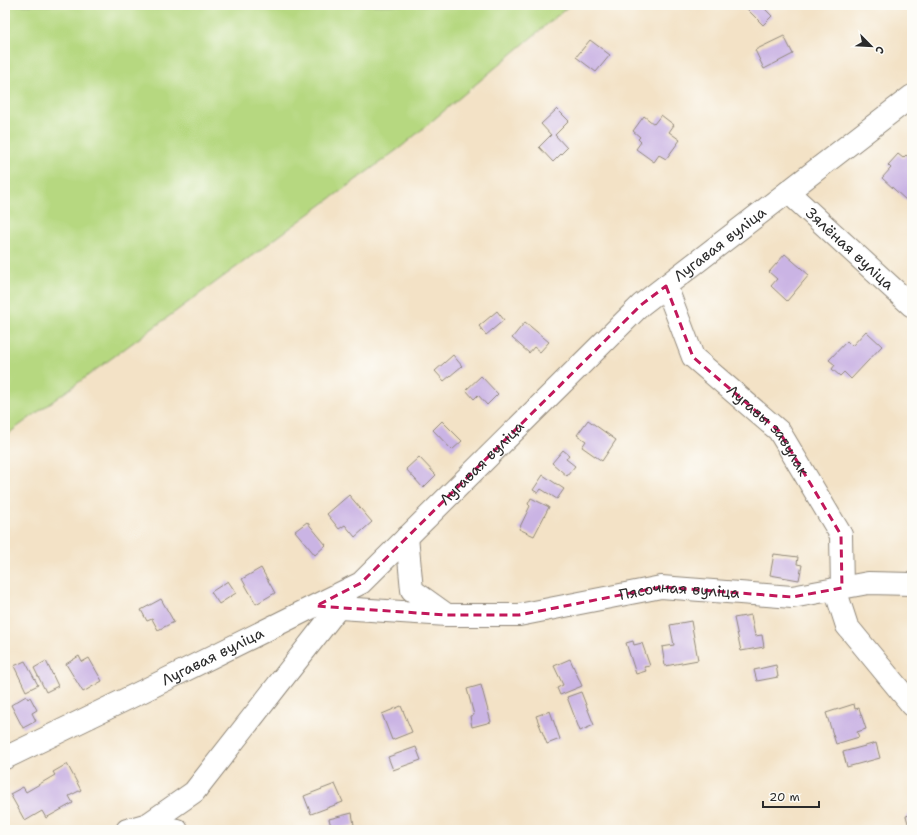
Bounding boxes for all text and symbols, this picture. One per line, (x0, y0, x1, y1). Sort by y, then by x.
north arrow (851, 26, 891, 66)
text: С (871, 44, 888, 56)
street label: Лугавая вуліца (670, 202, 771, 286)
street label: Зялёная вуліца (801, 203, 899, 295)
street label: Лугавы завулак (723, 380, 814, 480)
street label: Лугавая вуліца (435, 416, 529, 509)
street label: Пясочная вуліца (617, 577, 741, 605)
street label: Лугавая вуліца (158, 623, 268, 690)
scale bar (763, 783, 819, 809)
text: 20 m (769, 789, 800, 805)

